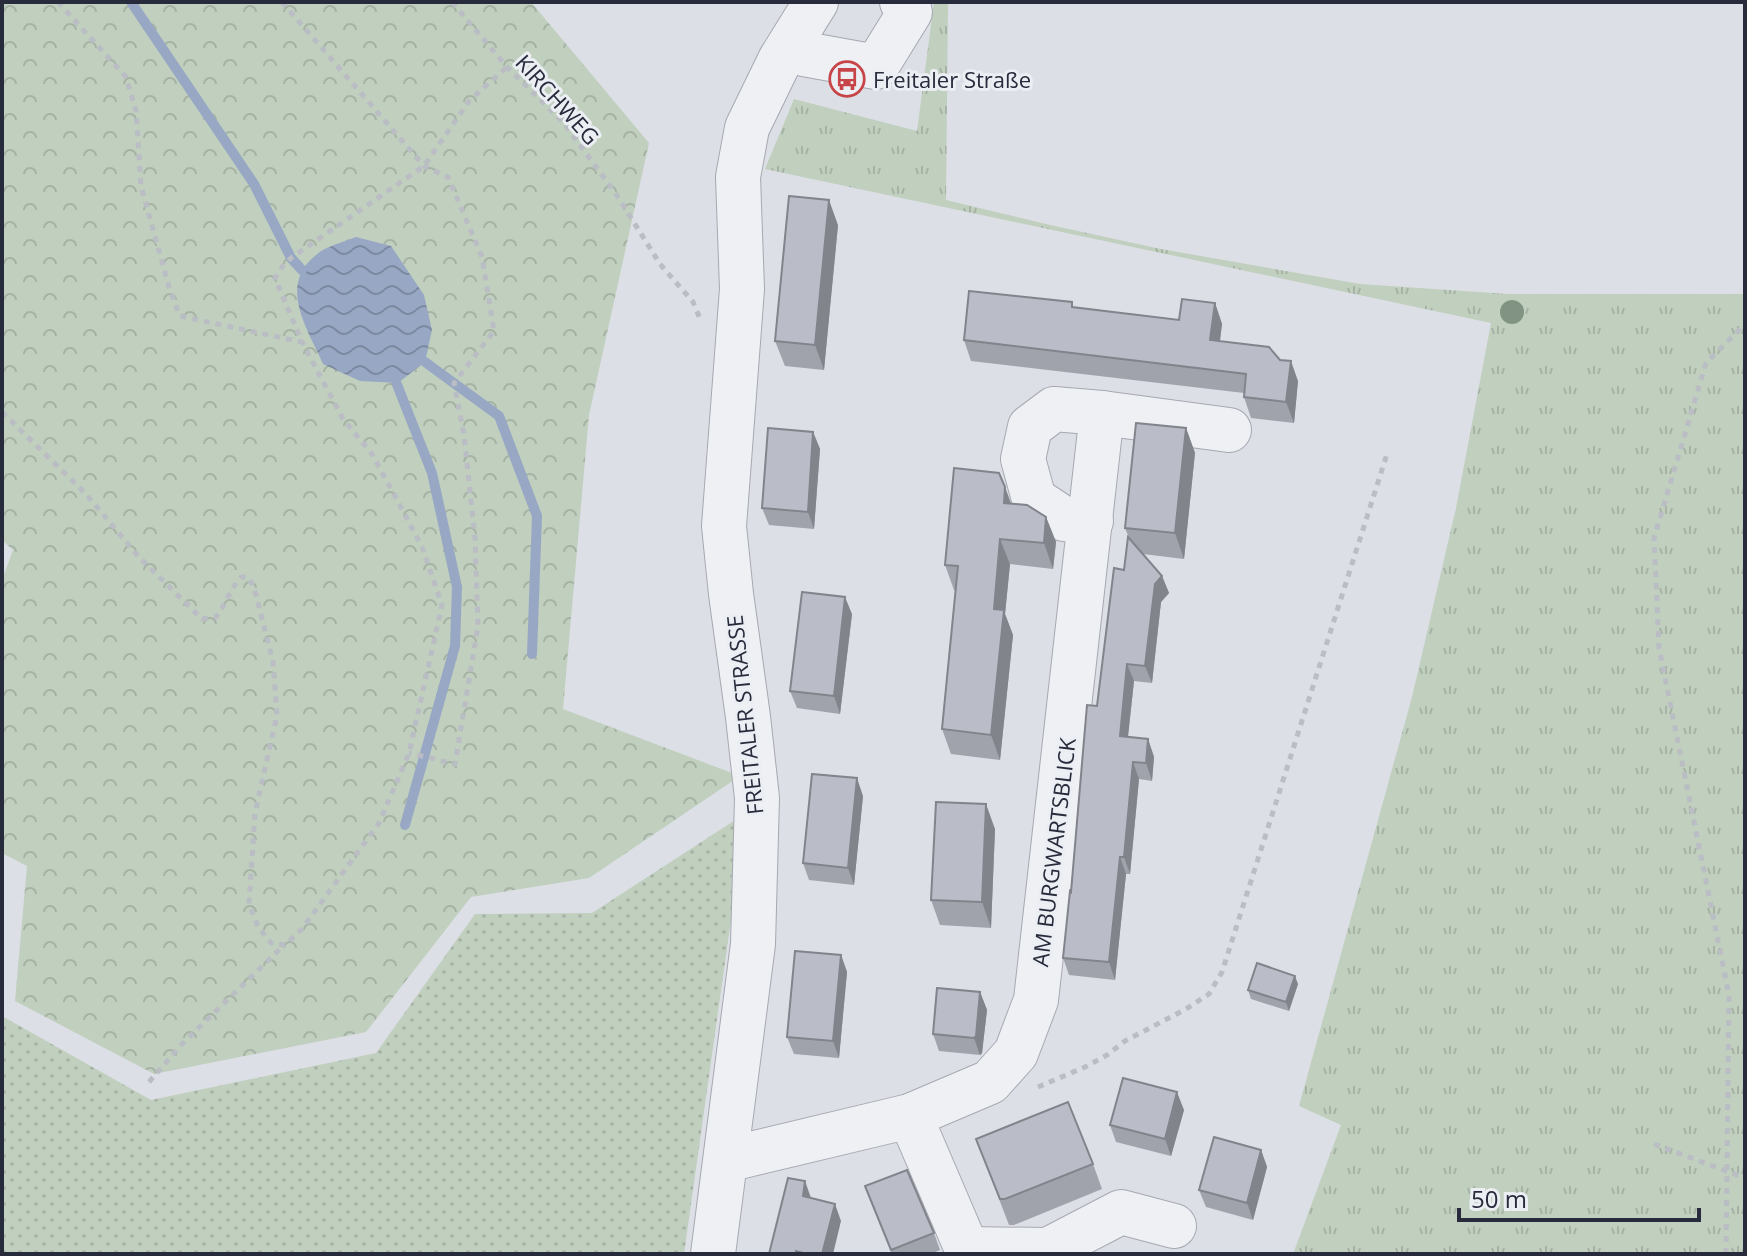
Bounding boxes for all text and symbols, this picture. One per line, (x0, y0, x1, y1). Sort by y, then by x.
street label: KIRCHWEG (509, 47, 607, 151)
bus stop icon: Freitaler Straße (828, 60, 866, 98)
place label: Freitaler Straße (873, 64, 1031, 94)
street label: FREITALER STRASSE (719, 614, 769, 816)
street label: AM BURGWARTSBLICK (1024, 735, 1082, 968)
scale bar (1459, 1172, 1699, 1222)
text: 50 m (1471, 1182, 1527, 1215)

